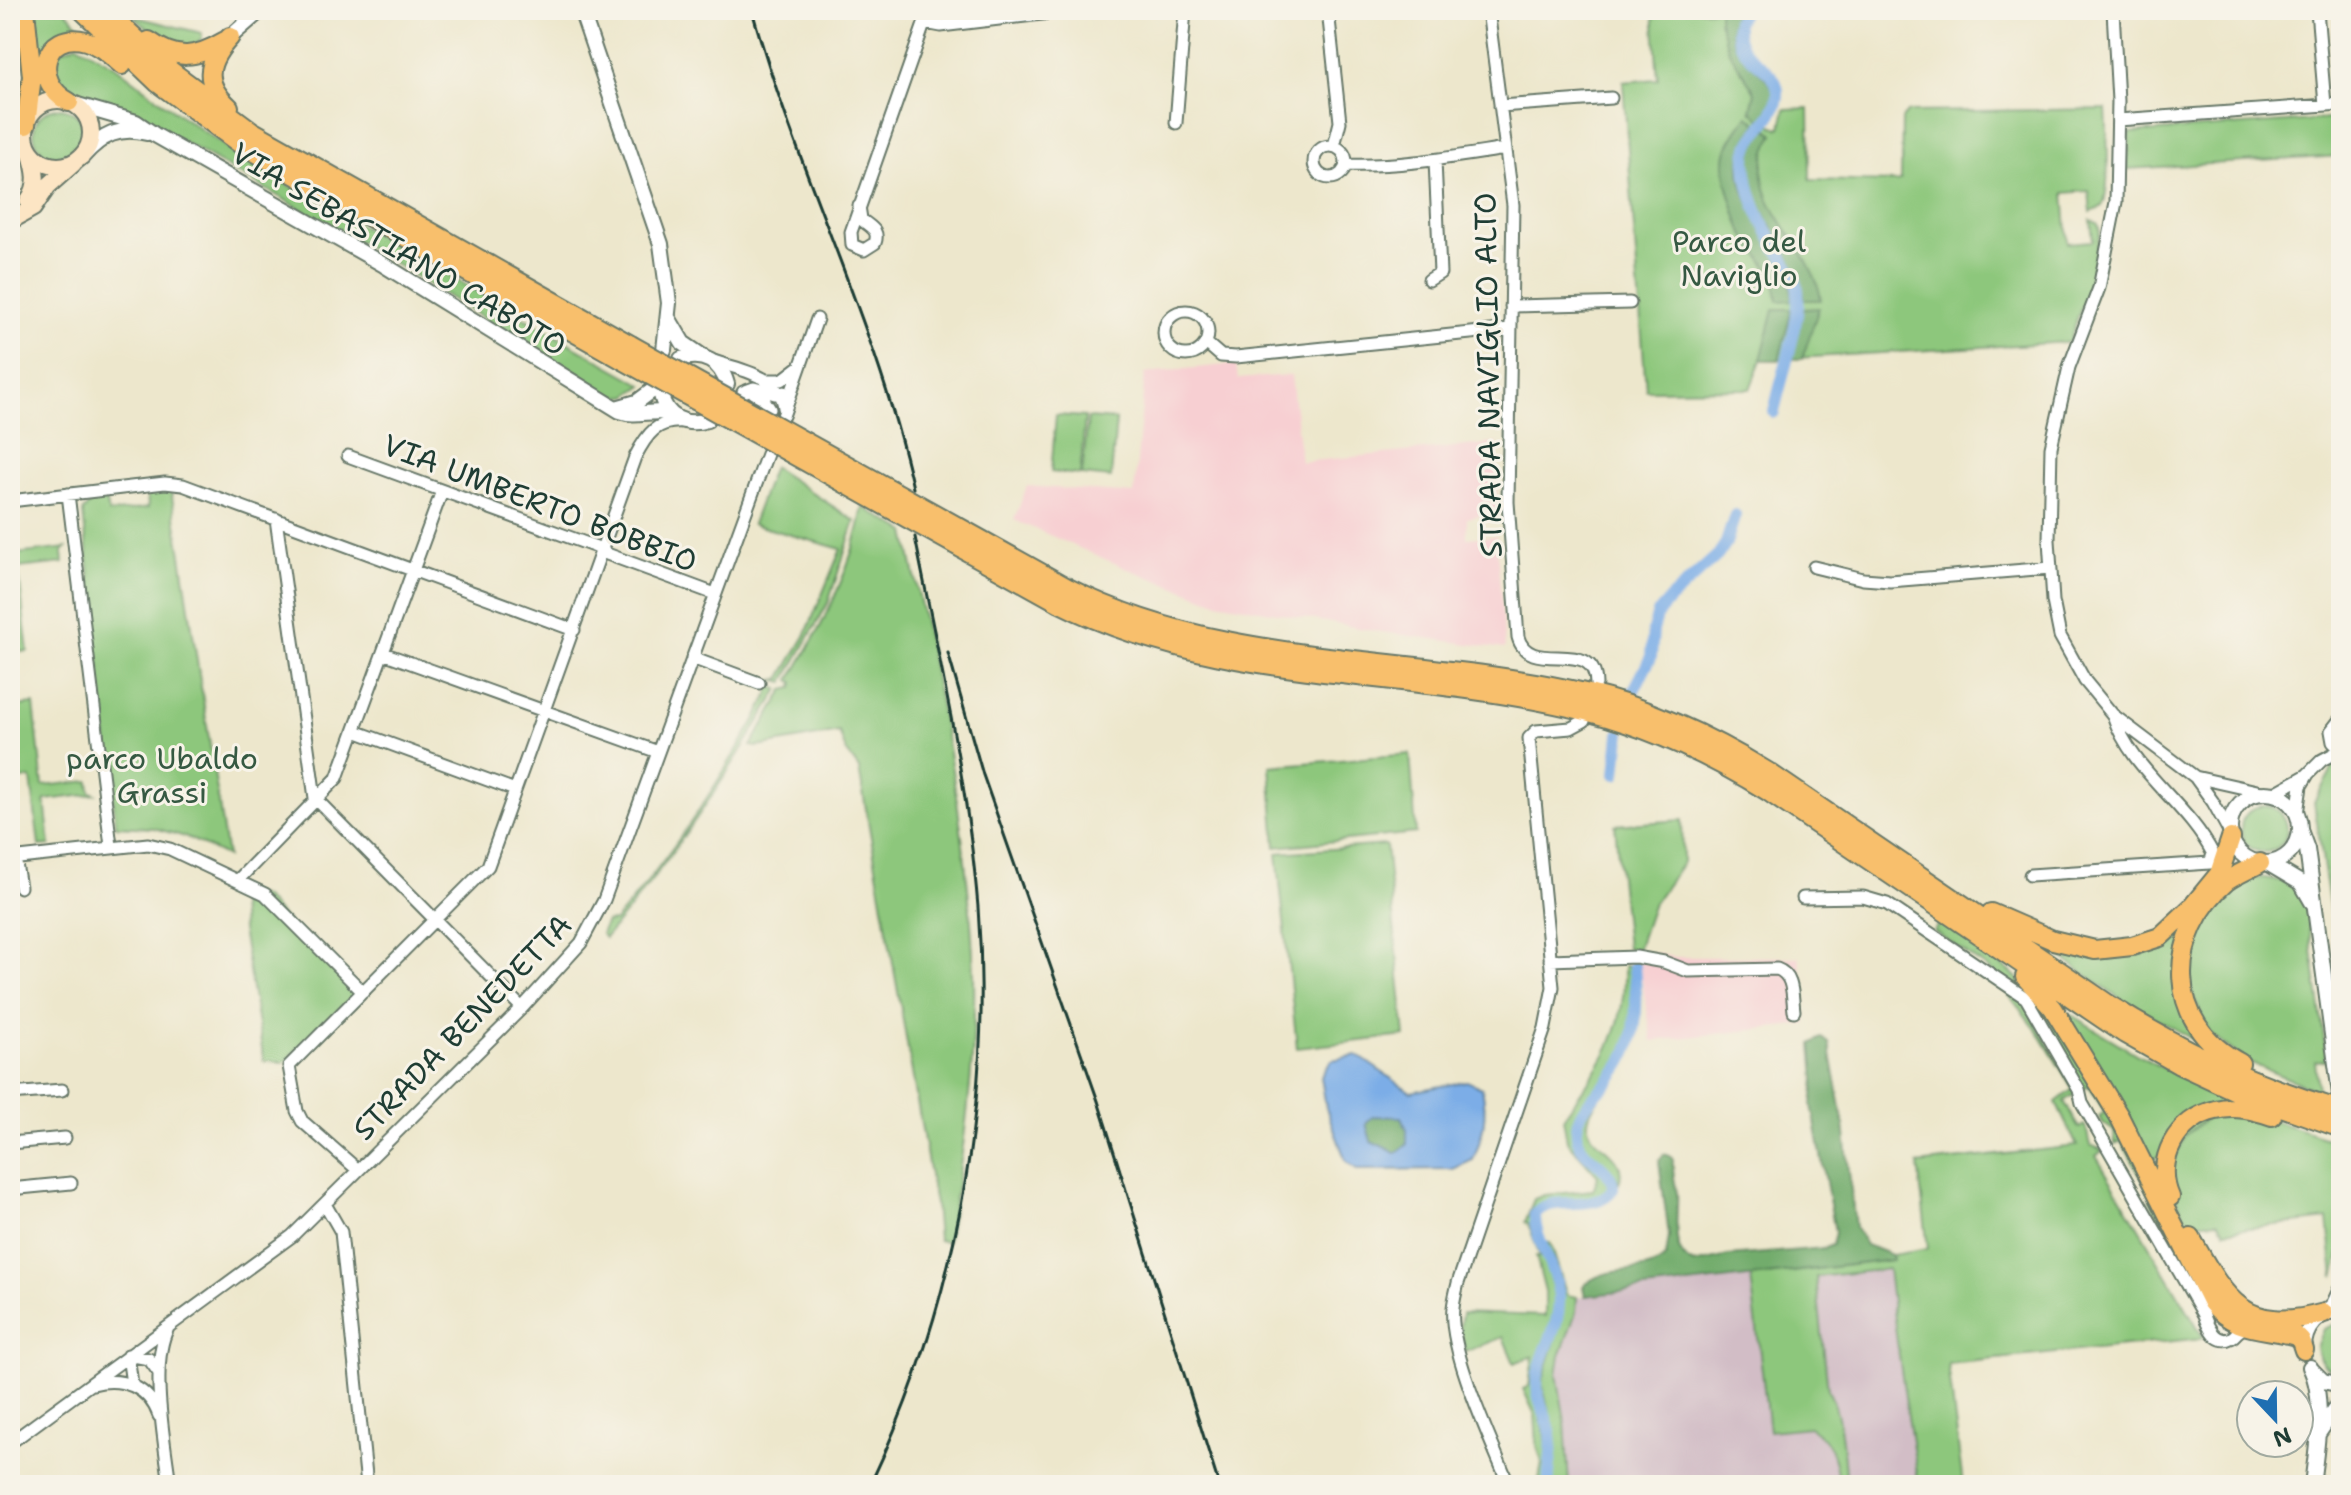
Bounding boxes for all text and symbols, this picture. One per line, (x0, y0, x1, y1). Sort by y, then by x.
street label: VIA SEBASTIANO CABOTO (224, 133, 574, 365)
street label: STRADA NAVIGLIO ALTO (1464, 192, 1512, 558)
park label: Parco del Naviglio (1672, 221, 1806, 296)
street label: VIA UMBERTO BOBBIO (377, 424, 703, 582)
park label: parco Ubaldo Grassi (66, 738, 258, 813)
street label: STRADA BENEDETTA (343, 905, 581, 1149)
north arrow (2235, 1379, 2315, 1459)
text: N (2269, 1420, 2296, 1454)

